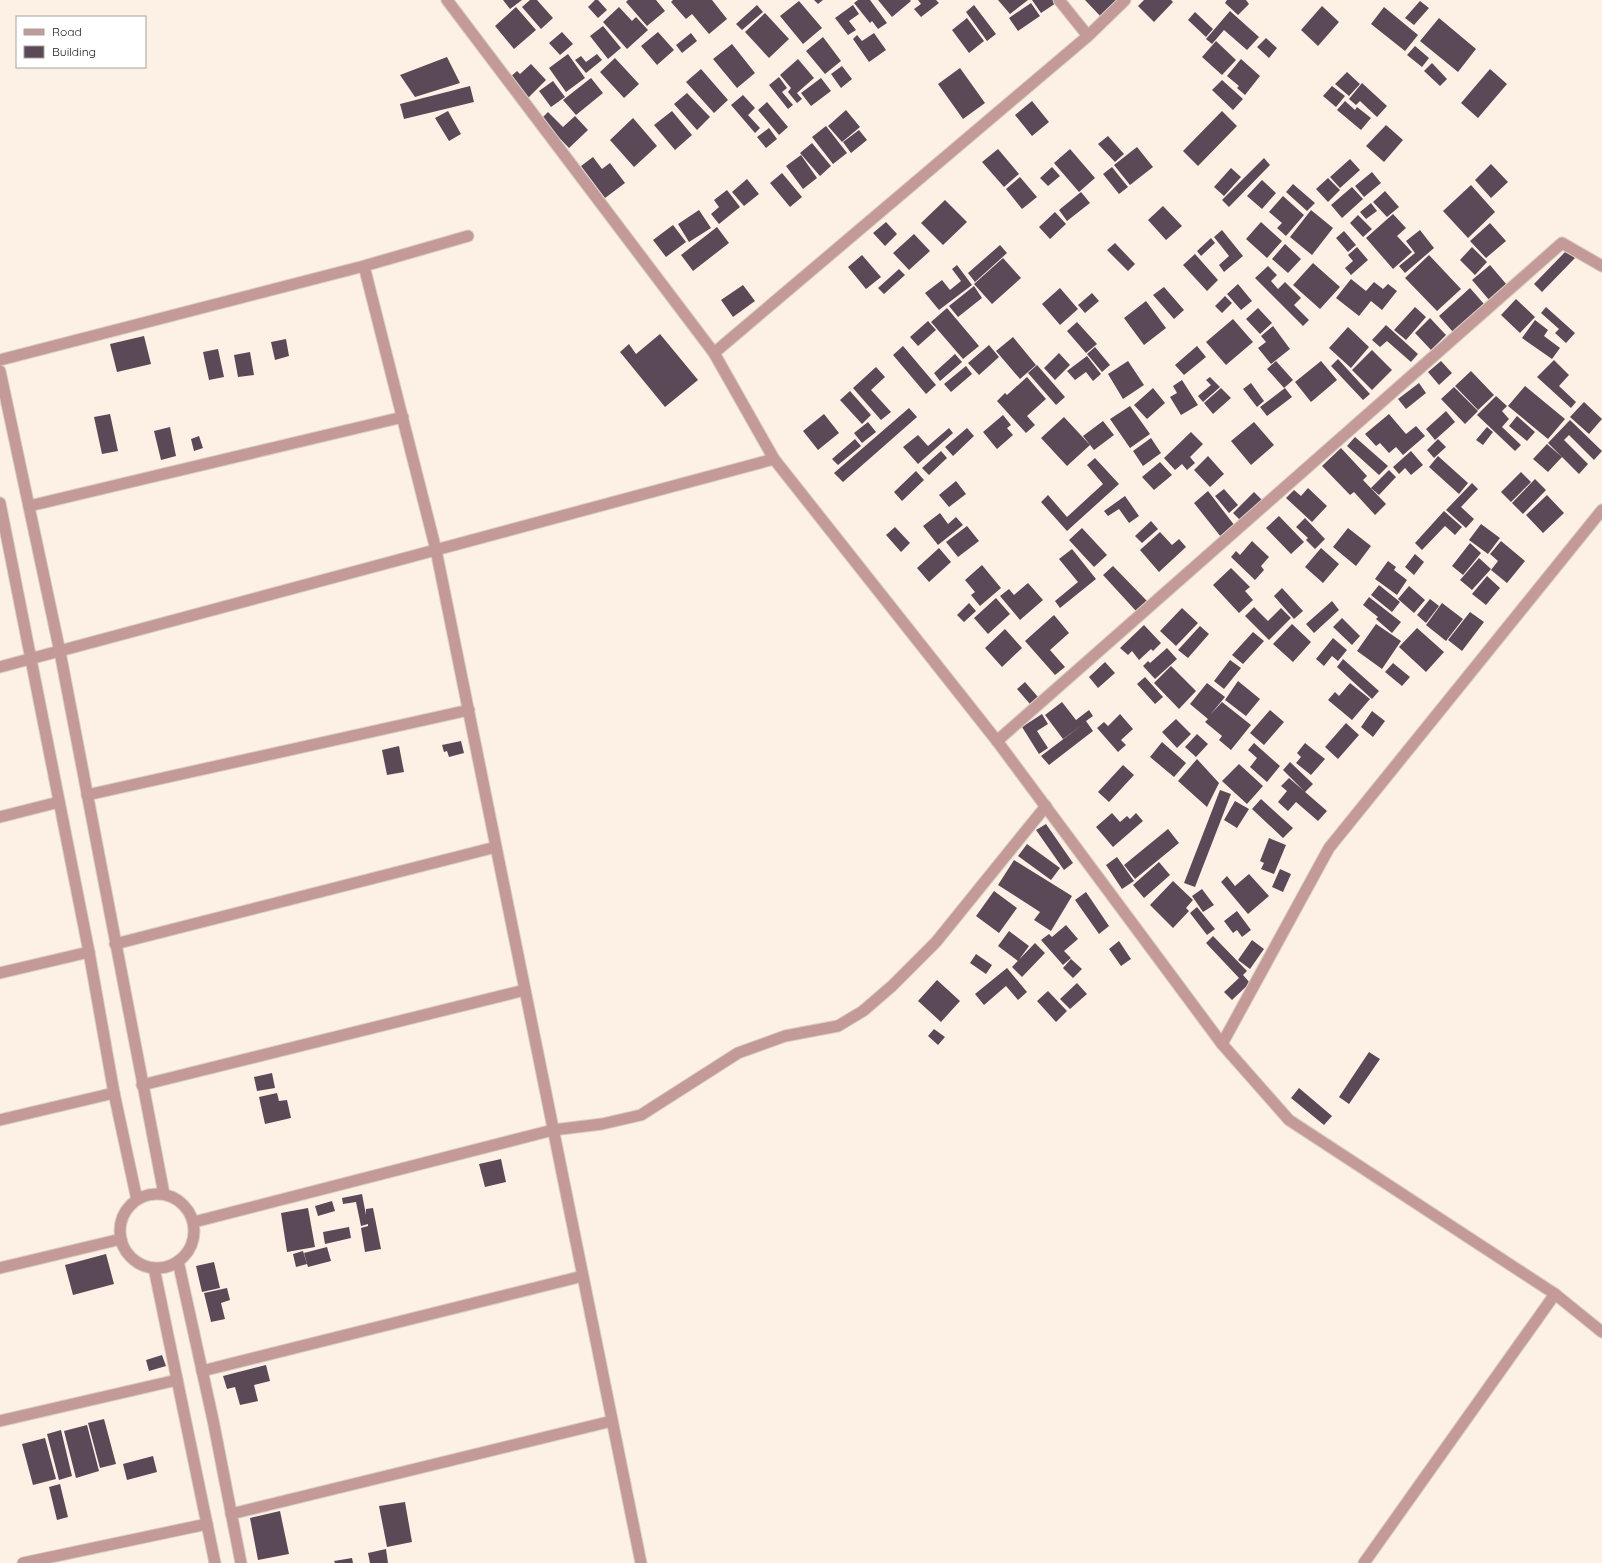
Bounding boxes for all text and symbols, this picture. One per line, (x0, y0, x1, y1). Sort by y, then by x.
legend (16, 16, 146, 68)
text: Road (52, 24, 82, 39)
text: Building (52, 44, 96, 59)

